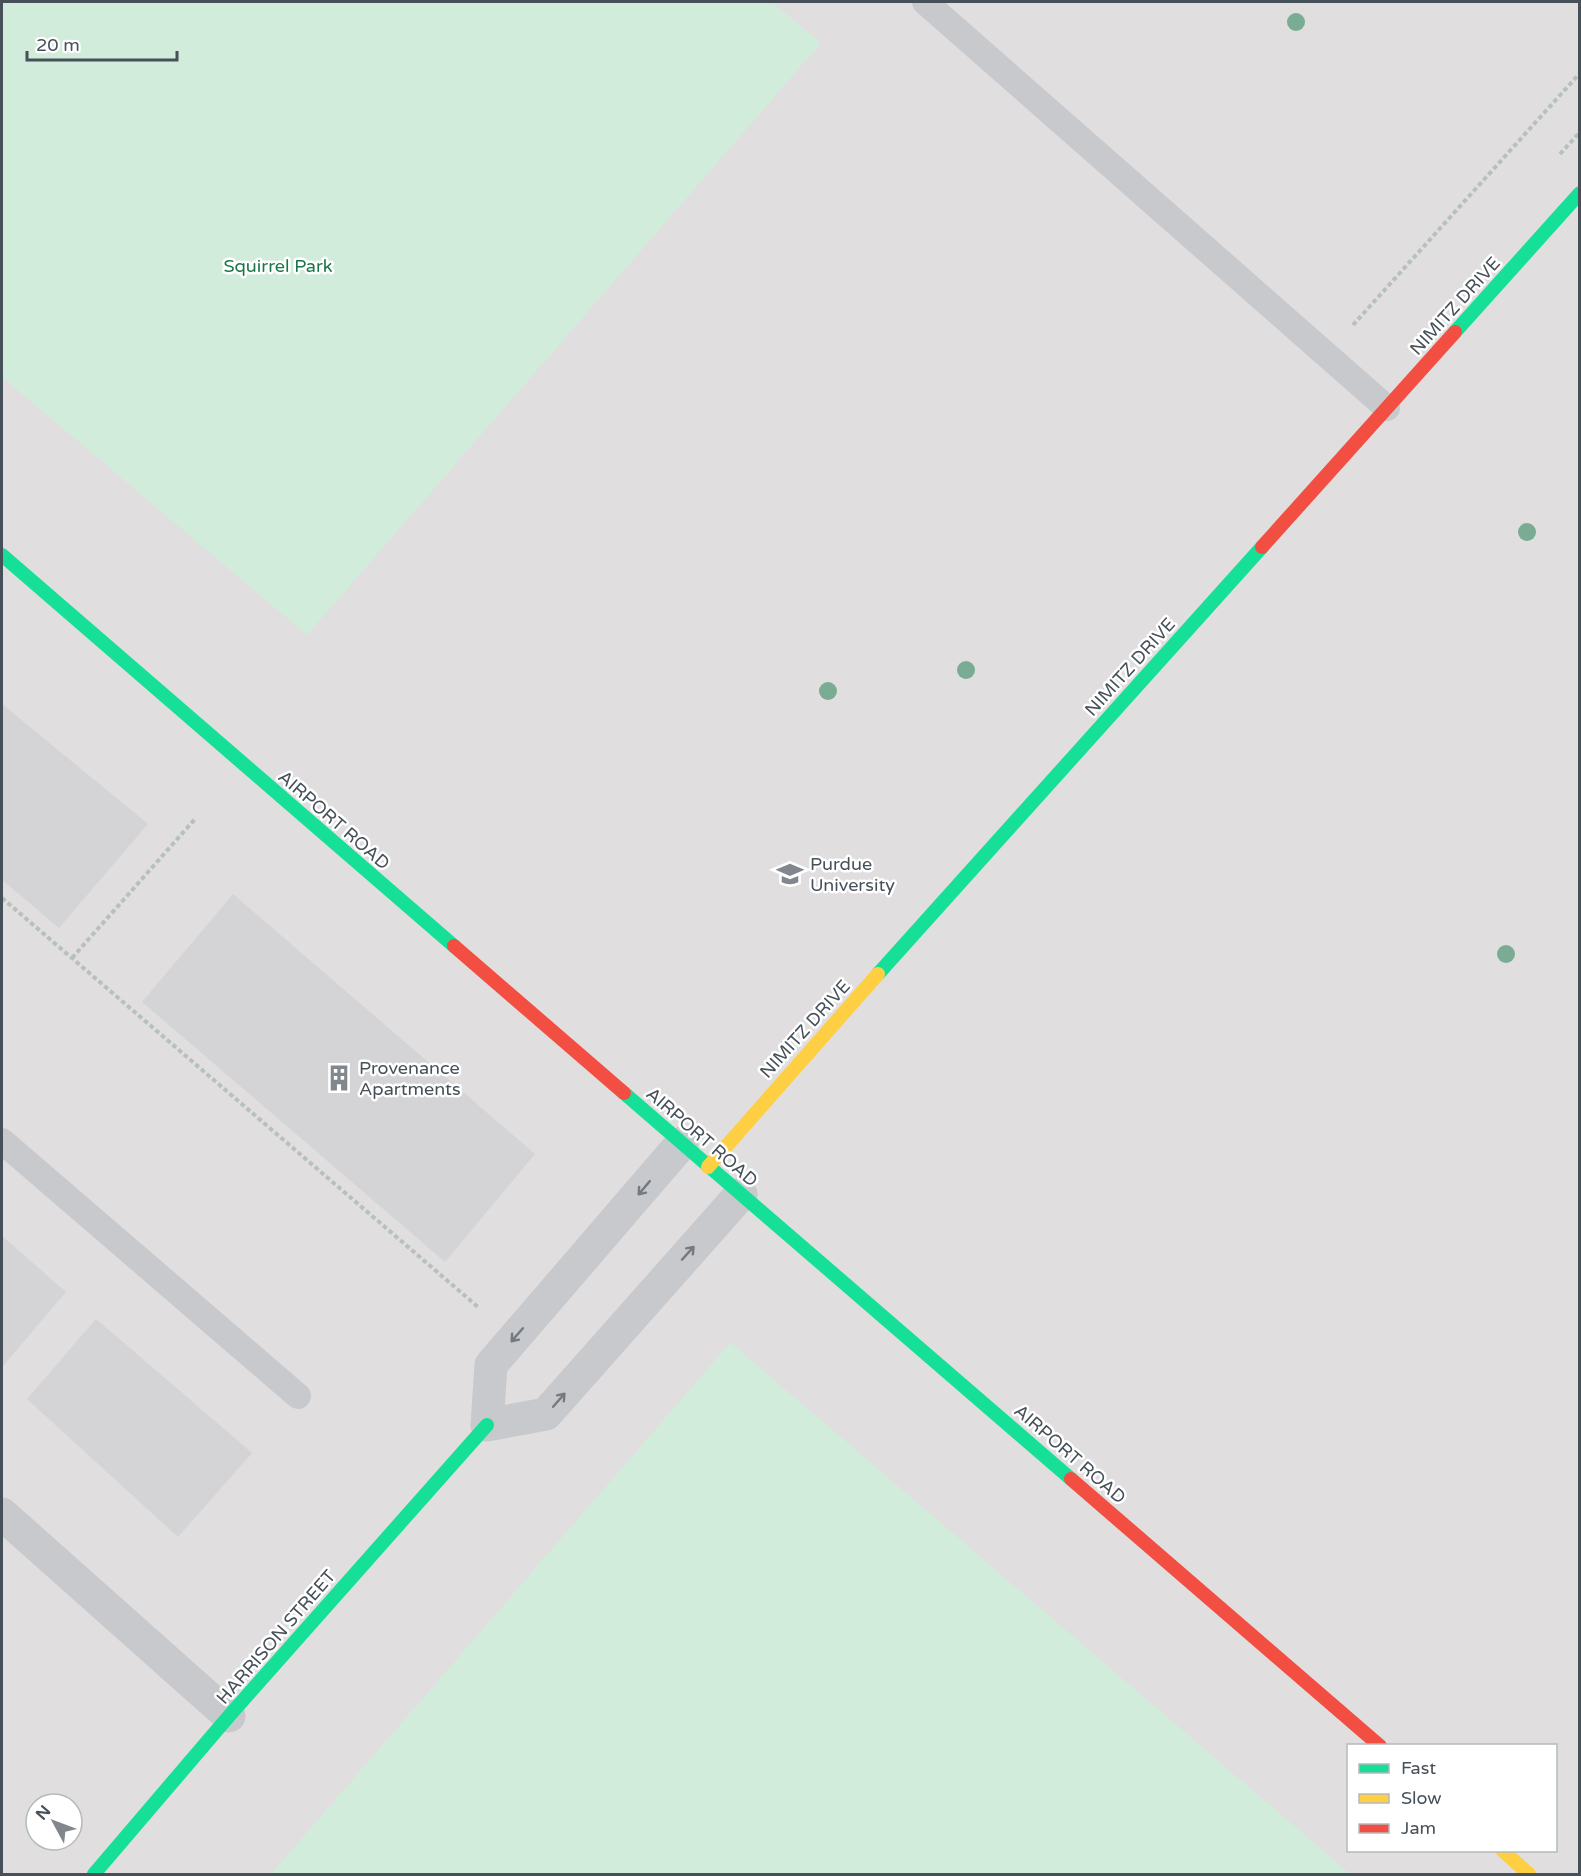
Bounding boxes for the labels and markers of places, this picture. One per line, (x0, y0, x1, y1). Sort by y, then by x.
place label: Purdue University (810, 853, 895, 896)
school or university icon: Purdue University (775, 859, 805, 889)
place label: Provenance Apartments (359, 1057, 461, 1100)
building icon: Provenance Apartments (324, 1063, 354, 1093)

